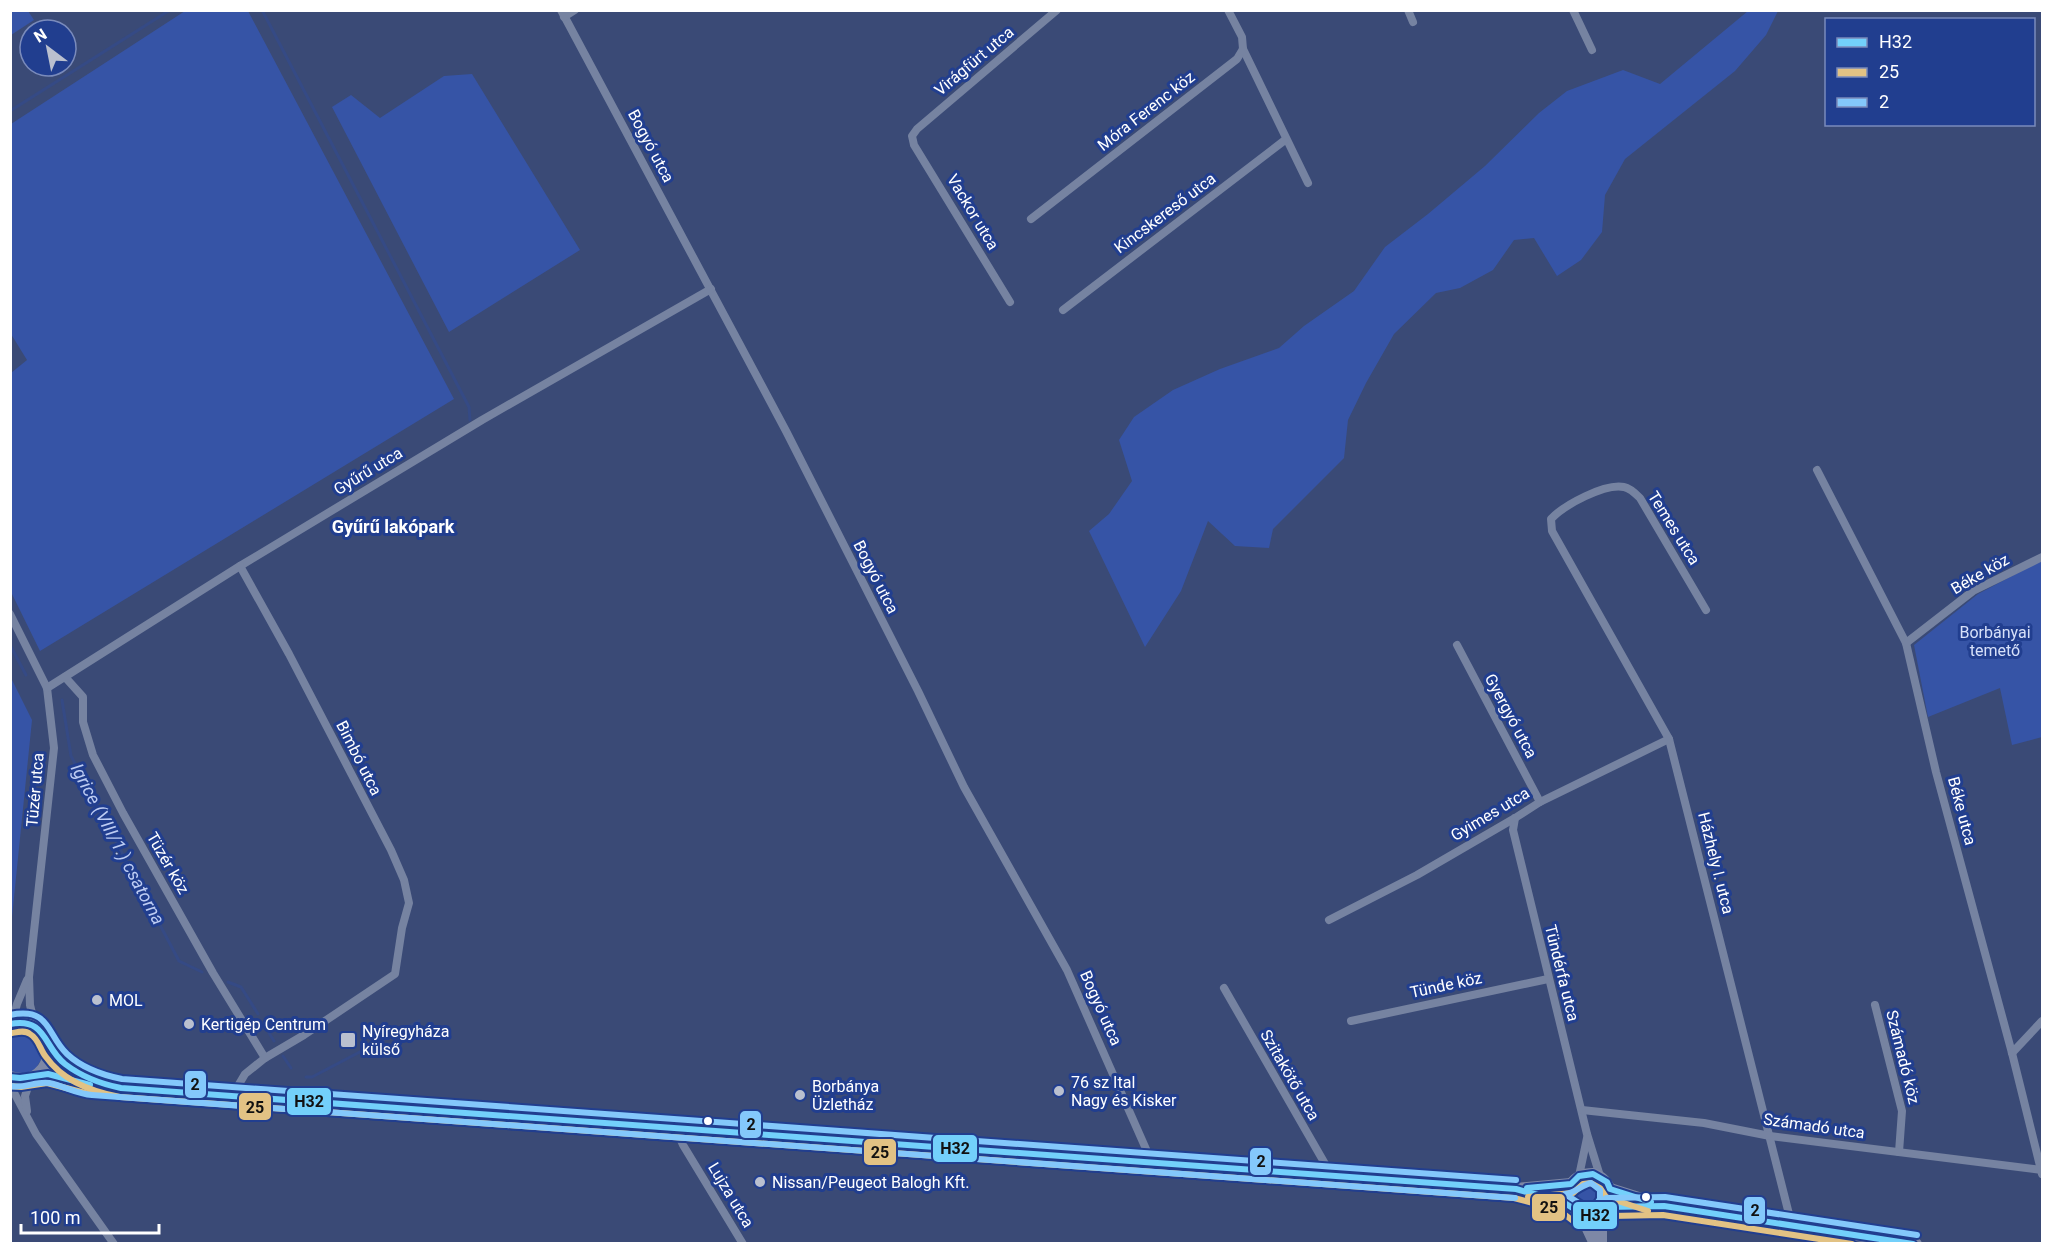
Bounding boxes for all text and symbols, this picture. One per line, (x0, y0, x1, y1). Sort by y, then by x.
north arrow (18, 18, 78, 78)
legend (1825, 18, 2035, 126)
street label: Virágfürt utca (931, 22, 1017, 100)
text: N (30, 25, 50, 47)
text: H32 (1879, 31, 1912, 52)
text: 25 (1879, 61, 1899, 82)
street label: Móra Ferenc köz (1094, 67, 1198, 155)
text: 2 (1879, 91, 1889, 112)
street label: Bogyó utca (624, 106, 678, 186)
street label: Kincskereső utca (1111, 169, 1219, 257)
street label: Vackor utca (943, 171, 1003, 253)
street label: Gyűrű utca (330, 443, 406, 499)
street label: Temes utca (1644, 488, 1704, 568)
district label: Gyűrű lakópark (332, 516, 455, 537)
street label: Bogyó utca (849, 537, 903, 617)
street label: Béke köz (1948, 550, 2012, 598)
park label: Borbányai temető (1959, 623, 2031, 660)
street label: Gyergyó utca (1481, 671, 1541, 761)
street label: Bimbó utca (332, 718, 386, 798)
street label: Tüzér utca (22, 752, 48, 828)
water label: Igrice (VIII/1.) csatorna (66, 760, 169, 929)
street label: Béke utca (1944, 775, 1980, 847)
street label: Gyimes utca (1447, 783, 1533, 845)
street label: Házhely I. utca (1694, 810, 1738, 916)
street label: Tüzér köz (143, 829, 193, 897)
street label: Tündérfa utca (1541, 923, 1583, 1023)
street label: Bogyó utca (1076, 968, 1126, 1048)
street label: Tünde köz (1408, 968, 1484, 1002)
place label: MOL (109, 991, 143, 1010)
marker: MOL (90, 993, 104, 1007)
street label: Számadó köz (1882, 1008, 1924, 1106)
place label: Kertigép Centrum (201, 1015, 326, 1034)
marker: Kertigép Centrum (182, 1017, 196, 1031)
place label: Nyíregyháza külső (362, 1022, 449, 1059)
street label: Szitakötő utca (1256, 1026, 1324, 1124)
marker: Nyíregyháza külső (339, 1031, 357, 1049)
line badge: 2 (184, 1070, 207, 1099)
place label: 76 sz Ital Nagy és Kisker (1071, 1073, 1177, 1110)
text: 2 (190, 1075, 200, 1094)
place label: Borbánya Üzletház (812, 1077, 879, 1114)
marker: 76 sz Ital Nagy és Kisker (1052, 1084, 1066, 1098)
line badge: H32 (286, 1087, 332, 1116)
marker: Borbánya Üzletház (793, 1088, 807, 1102)
line badge: 25 (238, 1092, 272, 1121)
text: H32 (294, 1092, 324, 1111)
text: 25 (246, 1098, 264, 1117)
street label: Számadó utca (1762, 1109, 1866, 1143)
line badge: 2 (739, 1110, 762, 1139)
unlabelled marker (702, 1115, 714, 1127)
text: 2 (746, 1115, 756, 1134)
line badge: H32 (932, 1134, 978, 1163)
line badge: 25 (863, 1138, 897, 1166)
text: H32 (940, 1139, 970, 1158)
text: 25 (871, 1143, 889, 1162)
line badge: 2 (1249, 1147, 1272, 1176)
text: 2 (1256, 1152, 1266, 1171)
street label: Lujza utca (704, 1159, 758, 1231)
place label: Nissan/Peugeot Balogh Kft. (772, 1173, 970, 1192)
marker: Nissan/Peugeot Balogh Kft. (753, 1175, 767, 1189)
unlabelled marker (1640, 1191, 1652, 1203)
line badge: 25 (1531, 1193, 1566, 1222)
line badge: 2 (1743, 1196, 1766, 1225)
scale bar (21, 1197, 159, 1235)
text: 25 (1540, 1198, 1558, 1217)
line badge: H32 (1572, 1201, 1618, 1230)
text: 2 (1750, 1201, 1760, 1220)
text: H32 (1580, 1206, 1610, 1225)
text: 100 m (30, 1207, 81, 1228)

